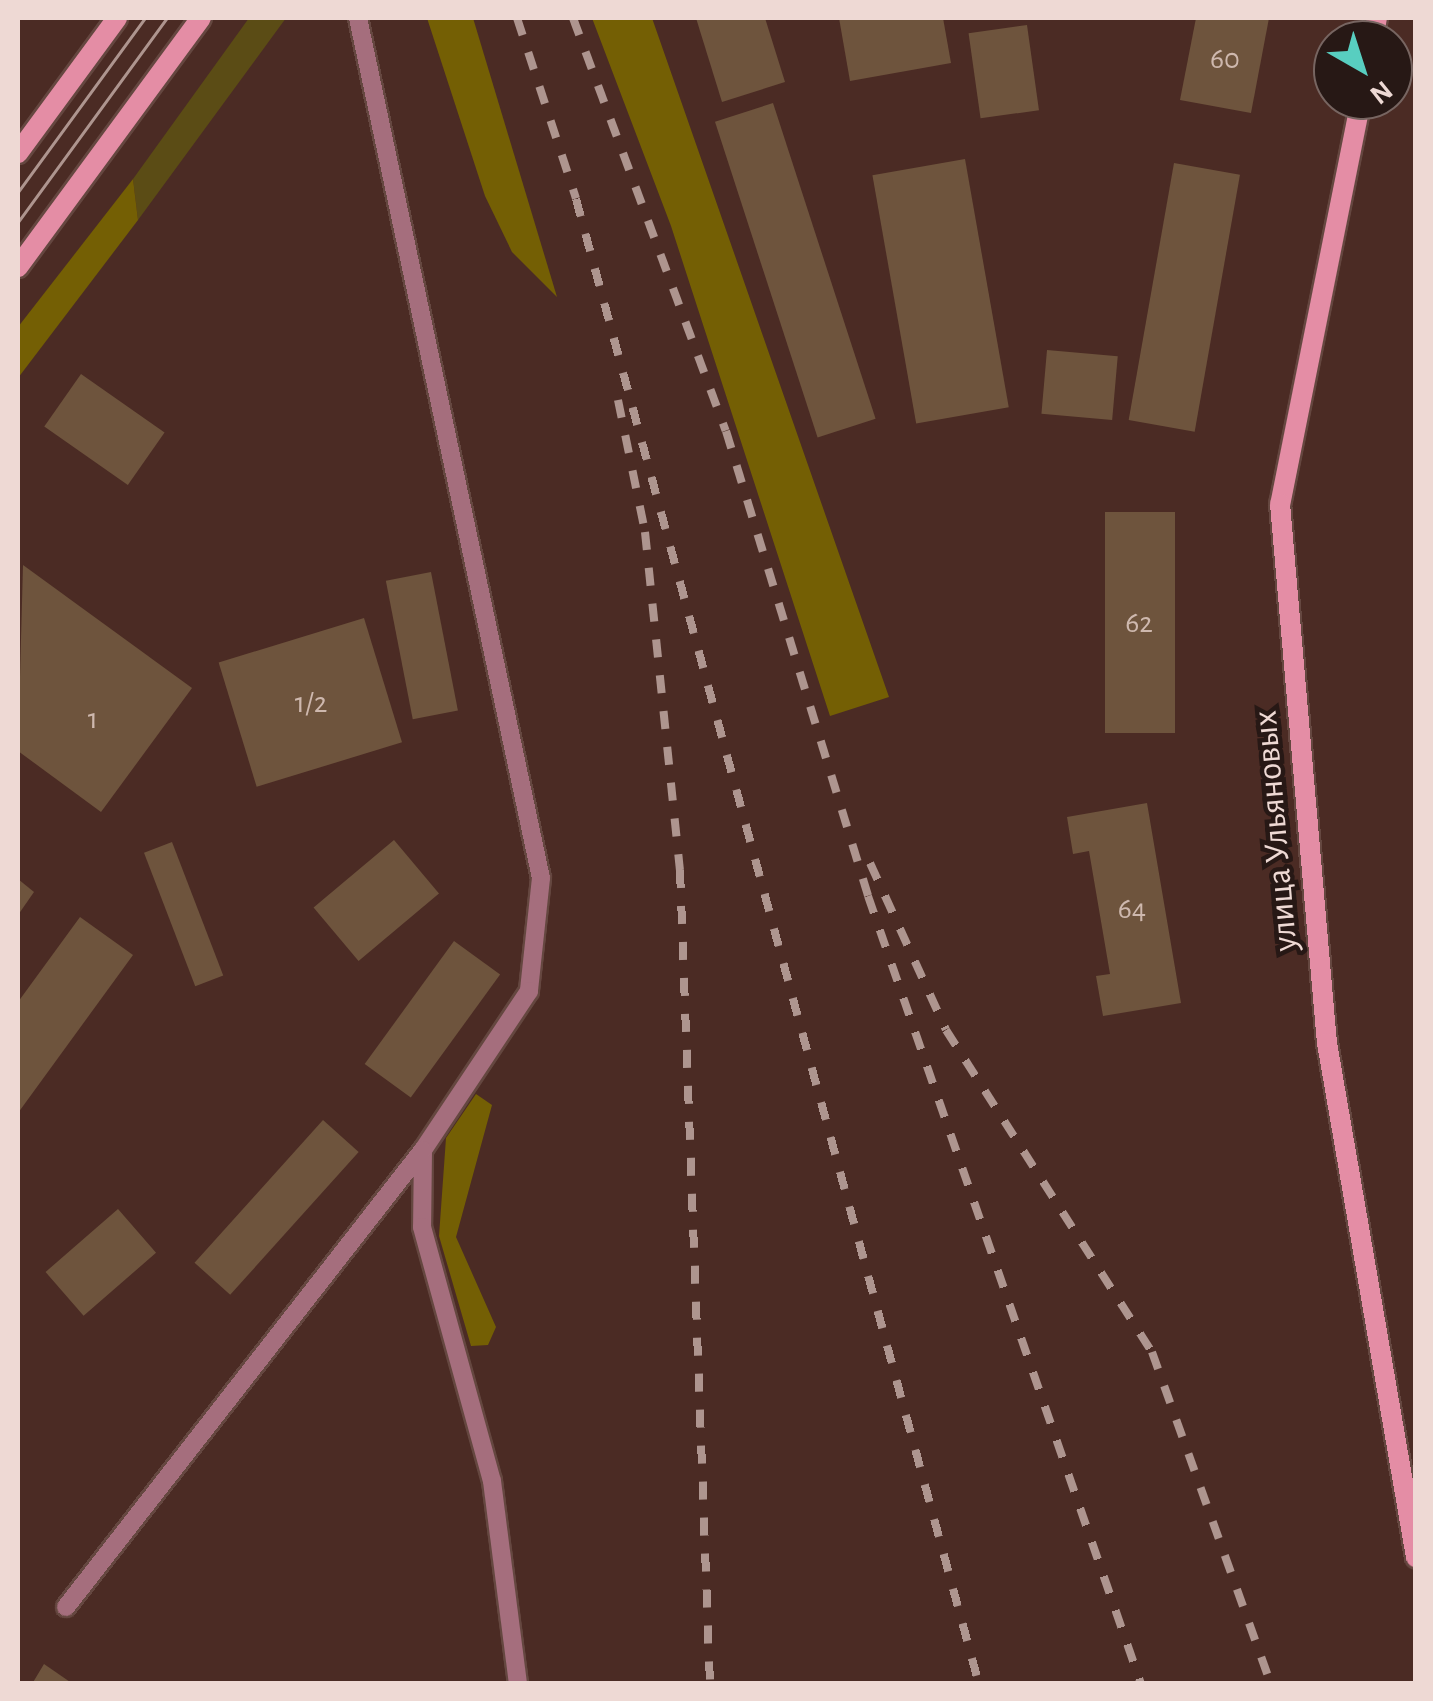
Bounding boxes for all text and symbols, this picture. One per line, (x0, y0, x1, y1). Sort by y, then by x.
north arrow (1313, 20, 1413, 120)
house number: 60 (1210, 41, 1240, 77)
text: N (1364, 75, 1397, 109)
house number: 62 (1125, 605, 1153, 641)
house number: 1/2 (295, 685, 327, 721)
house number: 1 (88, 701, 98, 737)
street label: улица Ульяновых (1245, 709, 1307, 953)
house number: 64 (1118, 891, 1146, 927)

